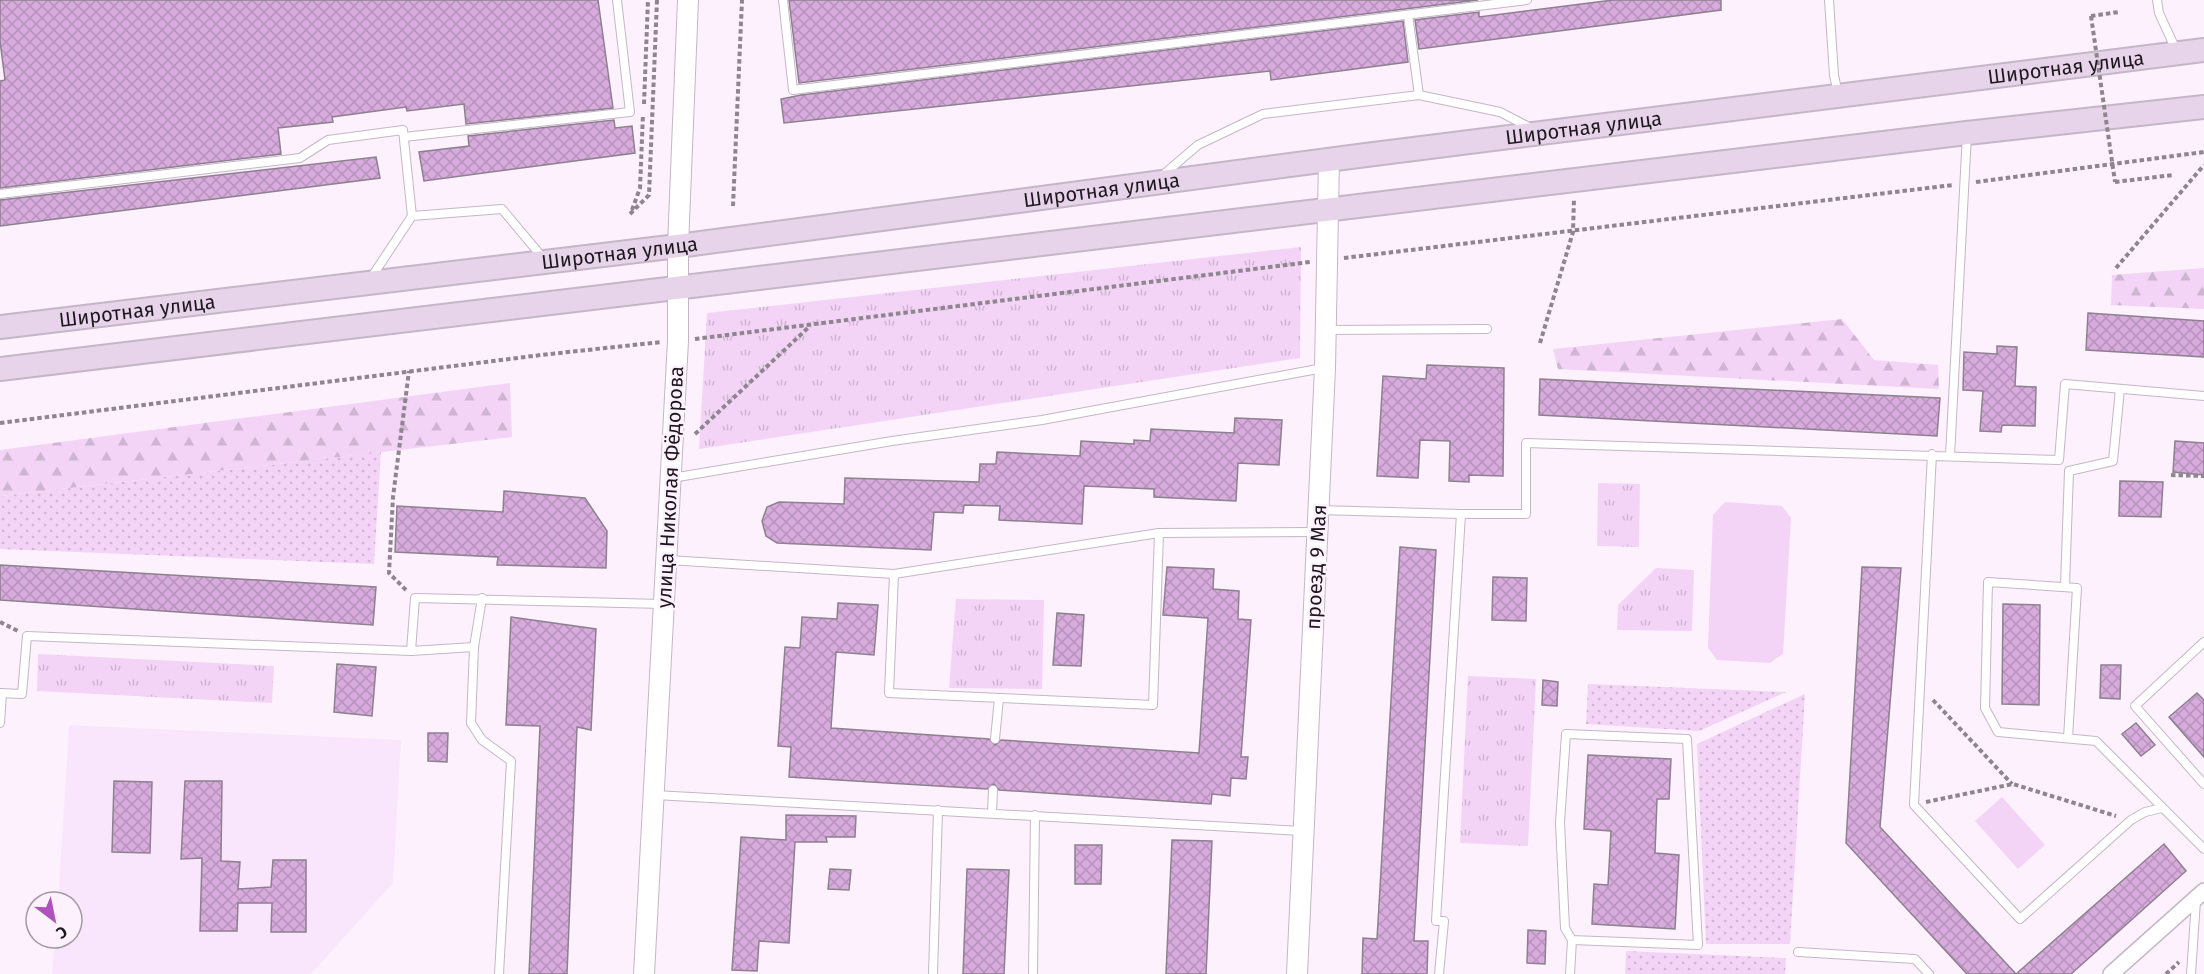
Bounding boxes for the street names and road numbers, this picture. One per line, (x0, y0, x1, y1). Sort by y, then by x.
street label: Широтная улица (1986, 46, 2145, 89)
street label: Широтная улица (1504, 106, 1663, 149)
street label: Широтная улица (1022, 168, 1181, 212)
street label: Широтная улица (540, 231, 699, 274)
street label: Широтная улица (57, 289, 217, 332)
street label: улица Николая Фёдорова (652, 365, 688, 609)
street label: проезд 9 Мая (1301, 504, 1331, 630)

